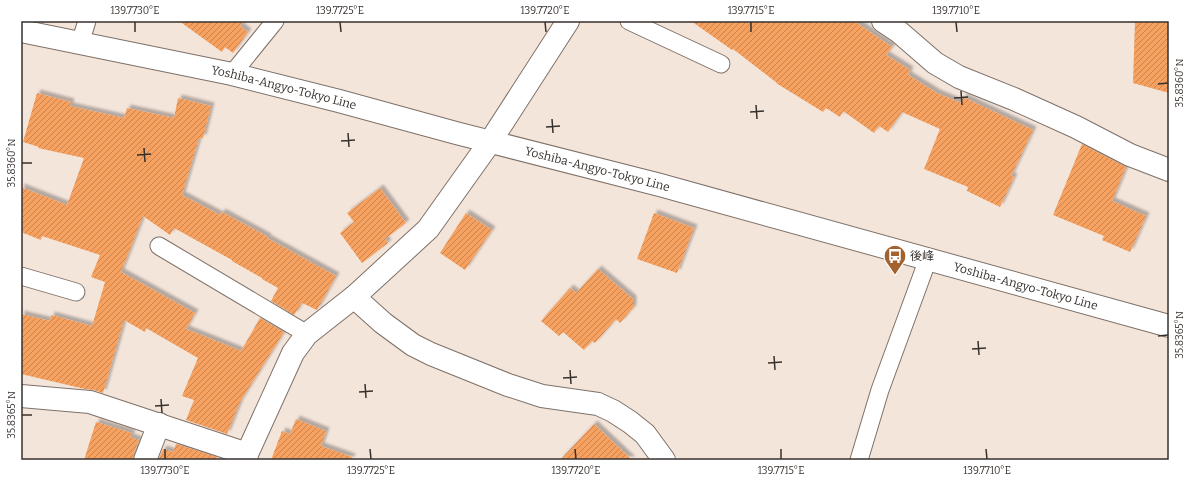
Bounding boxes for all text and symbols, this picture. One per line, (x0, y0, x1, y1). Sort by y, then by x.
text: 139.7730°E (110, 5, 160, 17)
text: 139.7725°E (316, 5, 364, 17)
text: 139.7720°E (521, 5, 570, 17)
text: 139.7715°E (728, 5, 774, 17)
text: 139.7710°E (932, 5, 980, 17)
text: 35.8360°N (1174, 58, 1186, 107)
street label: Yoshiba-Angyo-Tokyo Line (210, 63, 358, 112)
text: 35.8360°N (6, 138, 18, 187)
street label: Yoshiba-Angyo-Tokyo Line (523, 144, 672, 194)
bus stop icon: 後峰 (882, 243, 908, 276)
place label: 後峰 (910, 249, 934, 263)
street label: Yoshiba-Angyo-Tokyo Line (952, 260, 1099, 313)
text: 35.8365°N (1174, 311, 1186, 359)
text: 35.8365°N (6, 391, 18, 439)
text: 139.7730°E (140, 465, 190, 477)
text: 139.7725°E (347, 465, 395, 477)
text: 139.7720°E (552, 465, 601, 477)
text: 139.7715°E (758, 465, 804, 477)
text: 139.7710°E (963, 465, 1011, 477)

